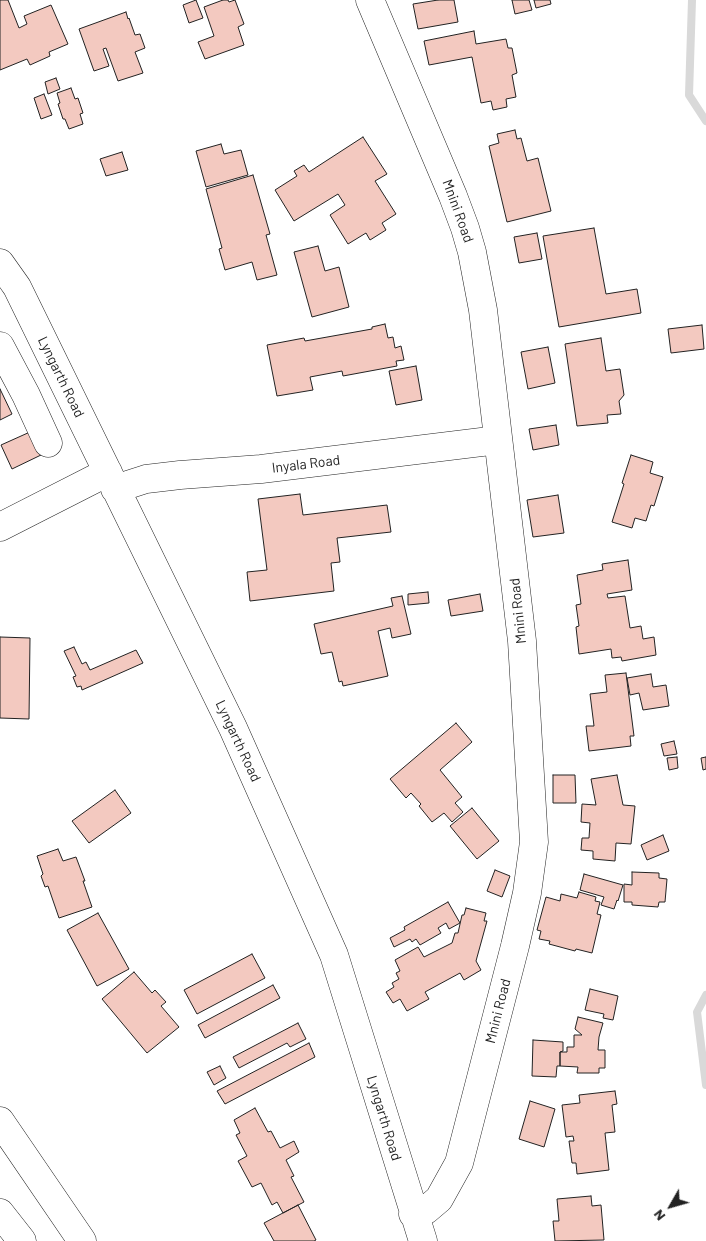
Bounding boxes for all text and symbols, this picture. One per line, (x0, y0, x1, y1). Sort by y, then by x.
street label: Mnini Road (439, 177, 477, 245)
street label: Lyngarth Road (34, 334, 88, 420)
street label: Inyala Road (271, 451, 341, 477)
street label: Mnini Road (506, 577, 530, 645)
street label: Lyngarth Road (212, 698, 264, 784)
street label: Mnini Road (482, 977, 514, 1045)
street label: Lyngarth Road (363, 1073, 405, 1163)
north arrow (646, 1181, 696, 1231)
text: N (649, 1207, 668, 1224)

